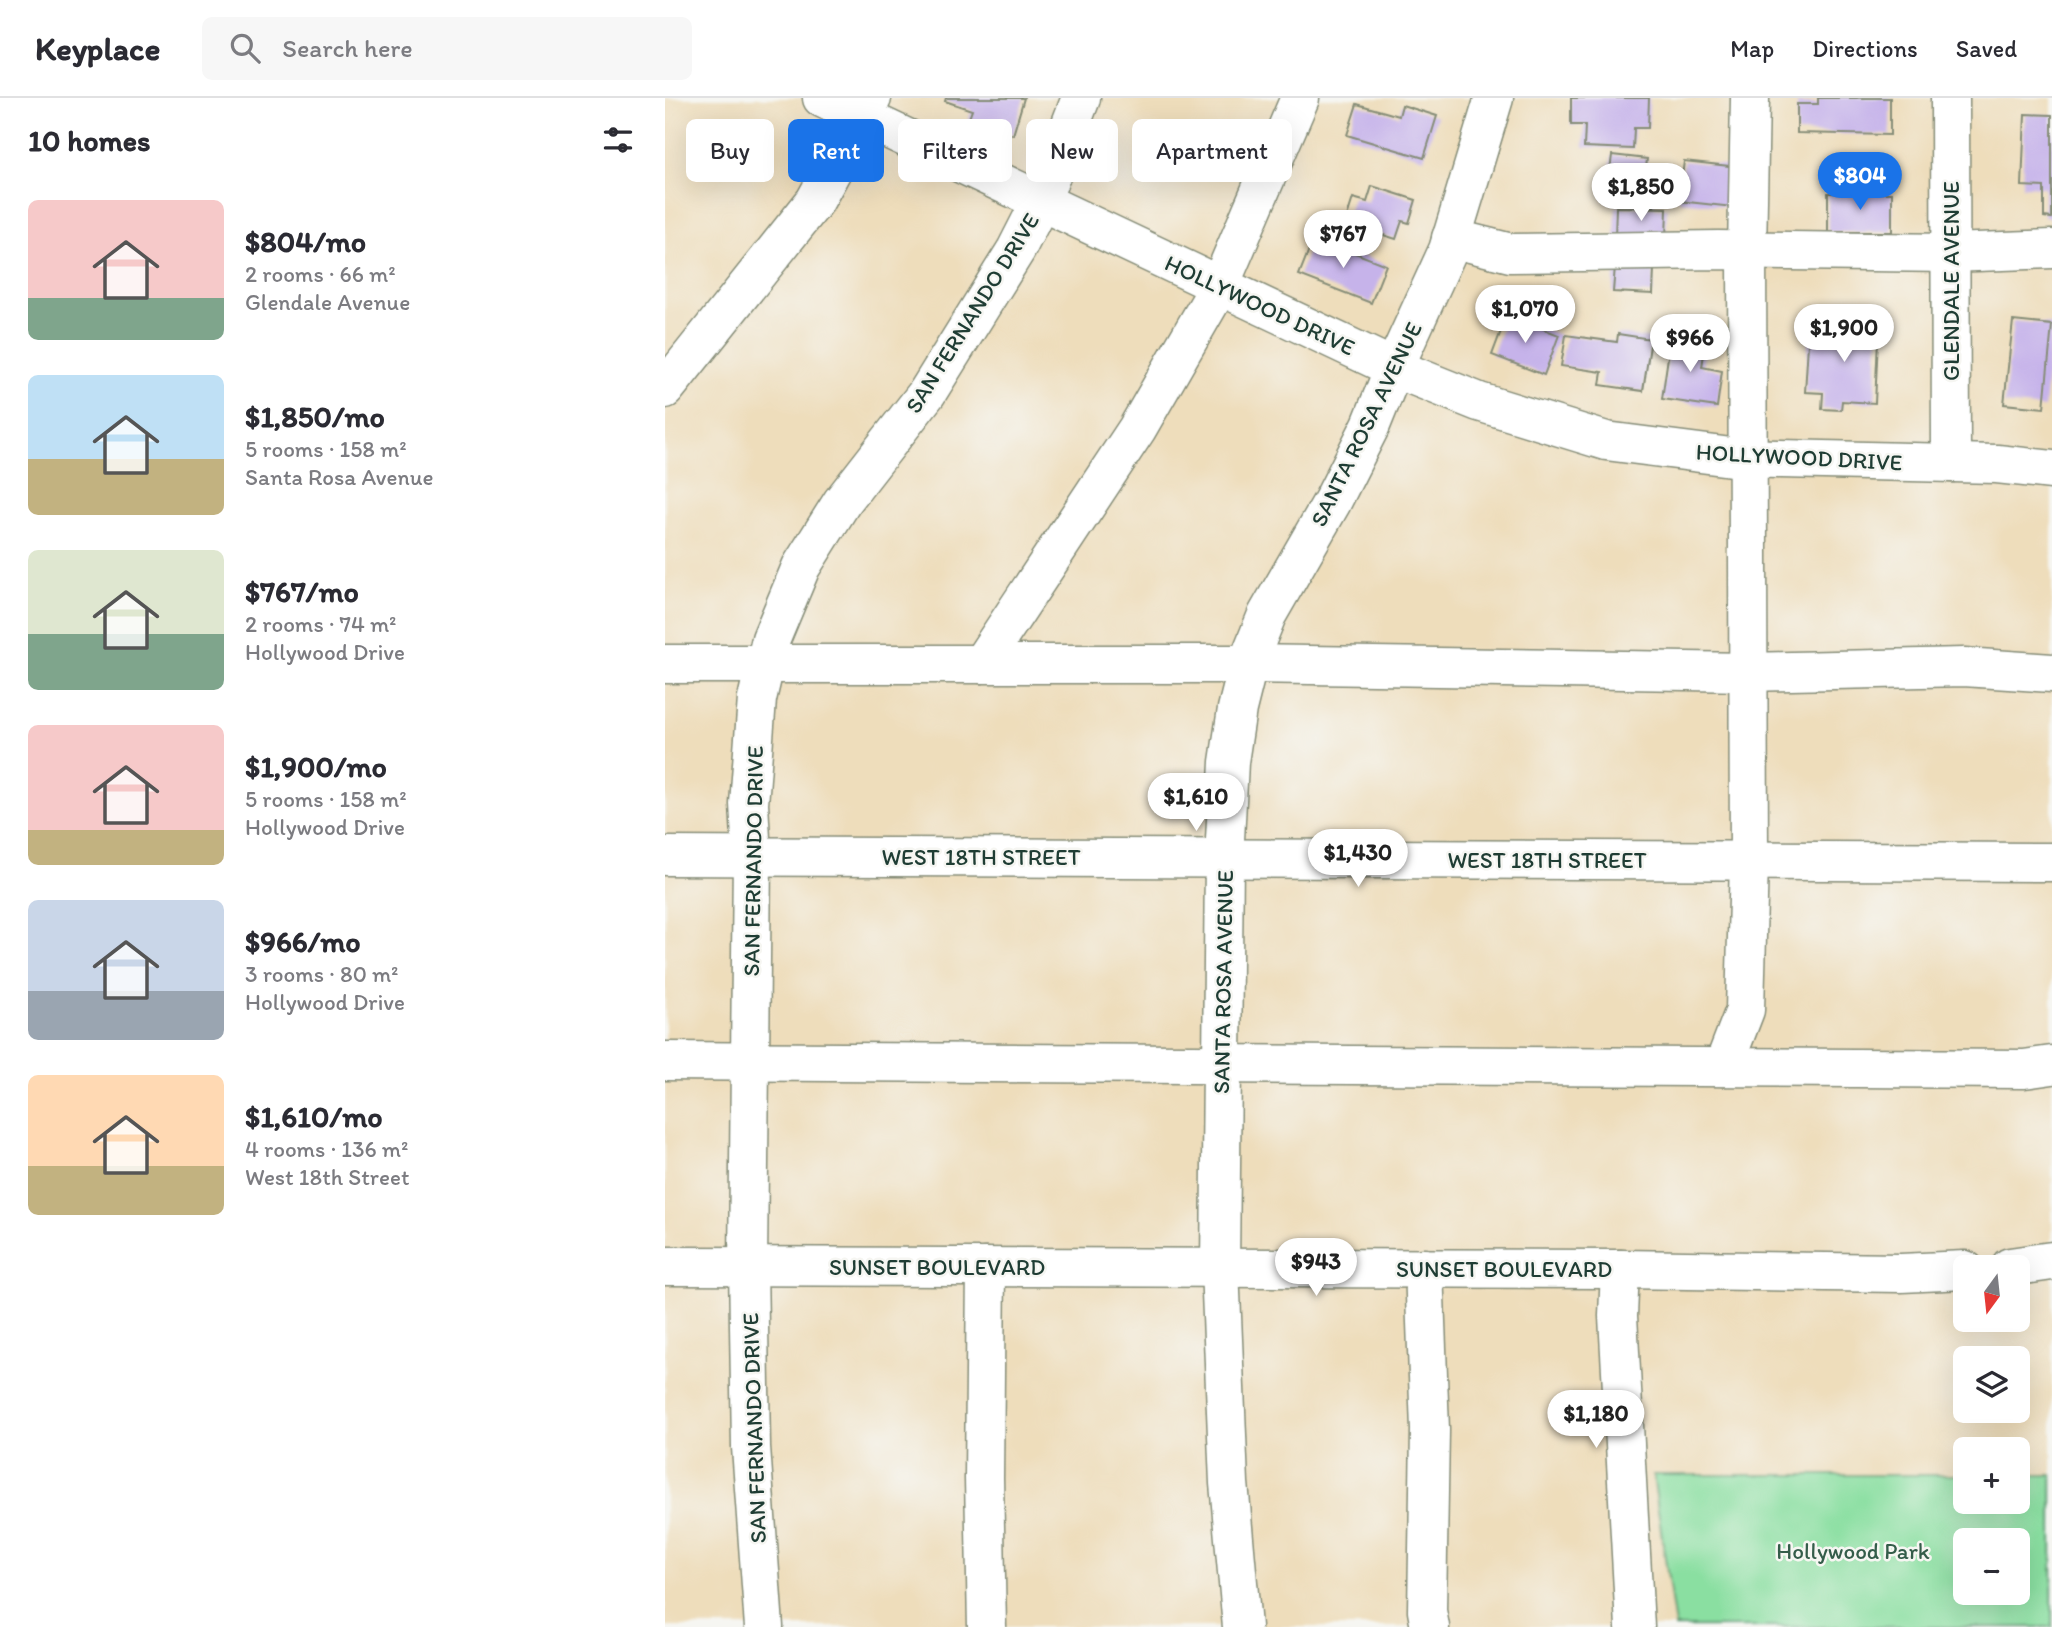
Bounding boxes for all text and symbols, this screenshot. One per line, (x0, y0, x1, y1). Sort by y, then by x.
search box (202, 17, 692, 80)
text: Keyplace (35, 29, 160, 68)
icon: search (226, 29, 264, 67)
text: Search here (282, 32, 413, 64)
text: Map (1730, 34, 1774, 63)
text: Directions (1812, 34, 1918, 63)
text: Saved (1956, 34, 2017, 63)
chip: Buy (686, 119, 774, 182)
chip: Rent (788, 119, 884, 182)
chip: Filters (898, 119, 1012, 182)
chip: New (1026, 119, 1118, 182)
chip: Apartment (1132, 119, 1292, 182)
icon: filters (599, 121, 637, 159)
text: 10 homes (28, 122, 151, 159)
pin: $804 (1819, 152, 1901, 212)
text: $804 (1834, 161, 1886, 189)
pin: $1,850 (1584, 164, 1698, 223)
text: $1,850 (1608, 172, 1674, 200)
street label: GLENDALE AVENUE (1937, 181, 1965, 381)
street label: SAN FERNANDO DRIVE (899, 208, 1045, 418)
pin: $767 (1302, 211, 1384, 270)
text: $767 (1320, 219, 1366, 247)
text: $804/mo (245, 223, 366, 260)
icon: home (84, 228, 168, 312)
street label: HOLLYWOOD DRIVE (1160, 249, 1360, 361)
text: 2 rooms · 66 m² (245, 260, 396, 288)
pin: $1,070 (1468, 286, 1582, 345)
text: Glendale Avenue (245, 288, 410, 316)
text: $1,070 (1491, 294, 1559, 322)
pin: $1,900 (1787, 304, 1901, 364)
text: $1,900 (1810, 313, 1878, 341)
pin: $966 (1649, 314, 1731, 374)
street label: SANTA ROSA AVENUE (1304, 317, 1428, 531)
text: $966 (1666, 323, 1714, 351)
text: $1,850/mo (245, 398, 385, 435)
icon: home (84, 403, 168, 487)
text: 5 rooms · 158 m² (245, 435, 407, 463)
street label: HOLLYWOOD DRIVE (1695, 438, 1903, 476)
text: Santa Rosa Avenue (245, 463, 433, 491)
text: $767/mo (245, 573, 359, 610)
icon: home (84, 578, 168, 662)
text: 2 rooms · 74 m² (245, 610, 397, 638)
text: Hollywood Drive (245, 638, 405, 666)
street label: SAN FERNANDO DRIVE (737, 745, 769, 977)
text: $1,900/mo (245, 748, 387, 785)
icon: home (84, 753, 168, 837)
pin: $1,610 (1139, 774, 1253, 833)
text: $1,610 (1164, 782, 1228, 810)
text: 5 rooms · 158 m² (245, 785, 407, 813)
text: Hollywood Drive (245, 813, 405, 841)
pin: $1,430 (1301, 830, 1415, 889)
text: $1,430 (1324, 838, 1392, 866)
street label: WEST 18TH STREET (881, 843, 1081, 871)
street label: WEST 18TH STREET (1447, 846, 1647, 874)
street label: SANTA ROSA AVENUE (1207, 870, 1239, 1094)
text: $966/mo (245, 923, 361, 960)
icon: home (84, 928, 168, 1012)
text: 3 rooms · 80 m² (245, 960, 399, 988)
text: Hollywood Drive (245, 988, 405, 1016)
text: $1,610/mo (245, 1098, 383, 1135)
icon: home (84, 1103, 168, 1187)
text: 4 rooms · 136 m² (245, 1135, 408, 1163)
text: West 18th Street (245, 1163, 410, 1191)
pin: $943 (1275, 1238, 1357, 1298)
text: $943 (1291, 1247, 1341, 1275)
street label: SUNSET BOULEVARD (829, 1253, 1045, 1281)
street label: SUNSET BOULEVARD (1396, 1255, 1612, 1283)
north arrow (1953, 1255, 2030, 1332)
map controls (1953, 1255, 2030, 1605)
street label: SAN FERNANDO DRIVE (736, 1312, 772, 1544)
button: layers (1953, 1346, 2030, 1423)
pin: $1,180 (1539, 1390, 1653, 1450)
text: $1,180 (1563, 1399, 1629, 1427)
button: + (1953, 1437, 2030, 1514)
button: − (1953, 1528, 2030, 1605)
park label: Hollywood Park (1776, 1537, 1930, 1565)

